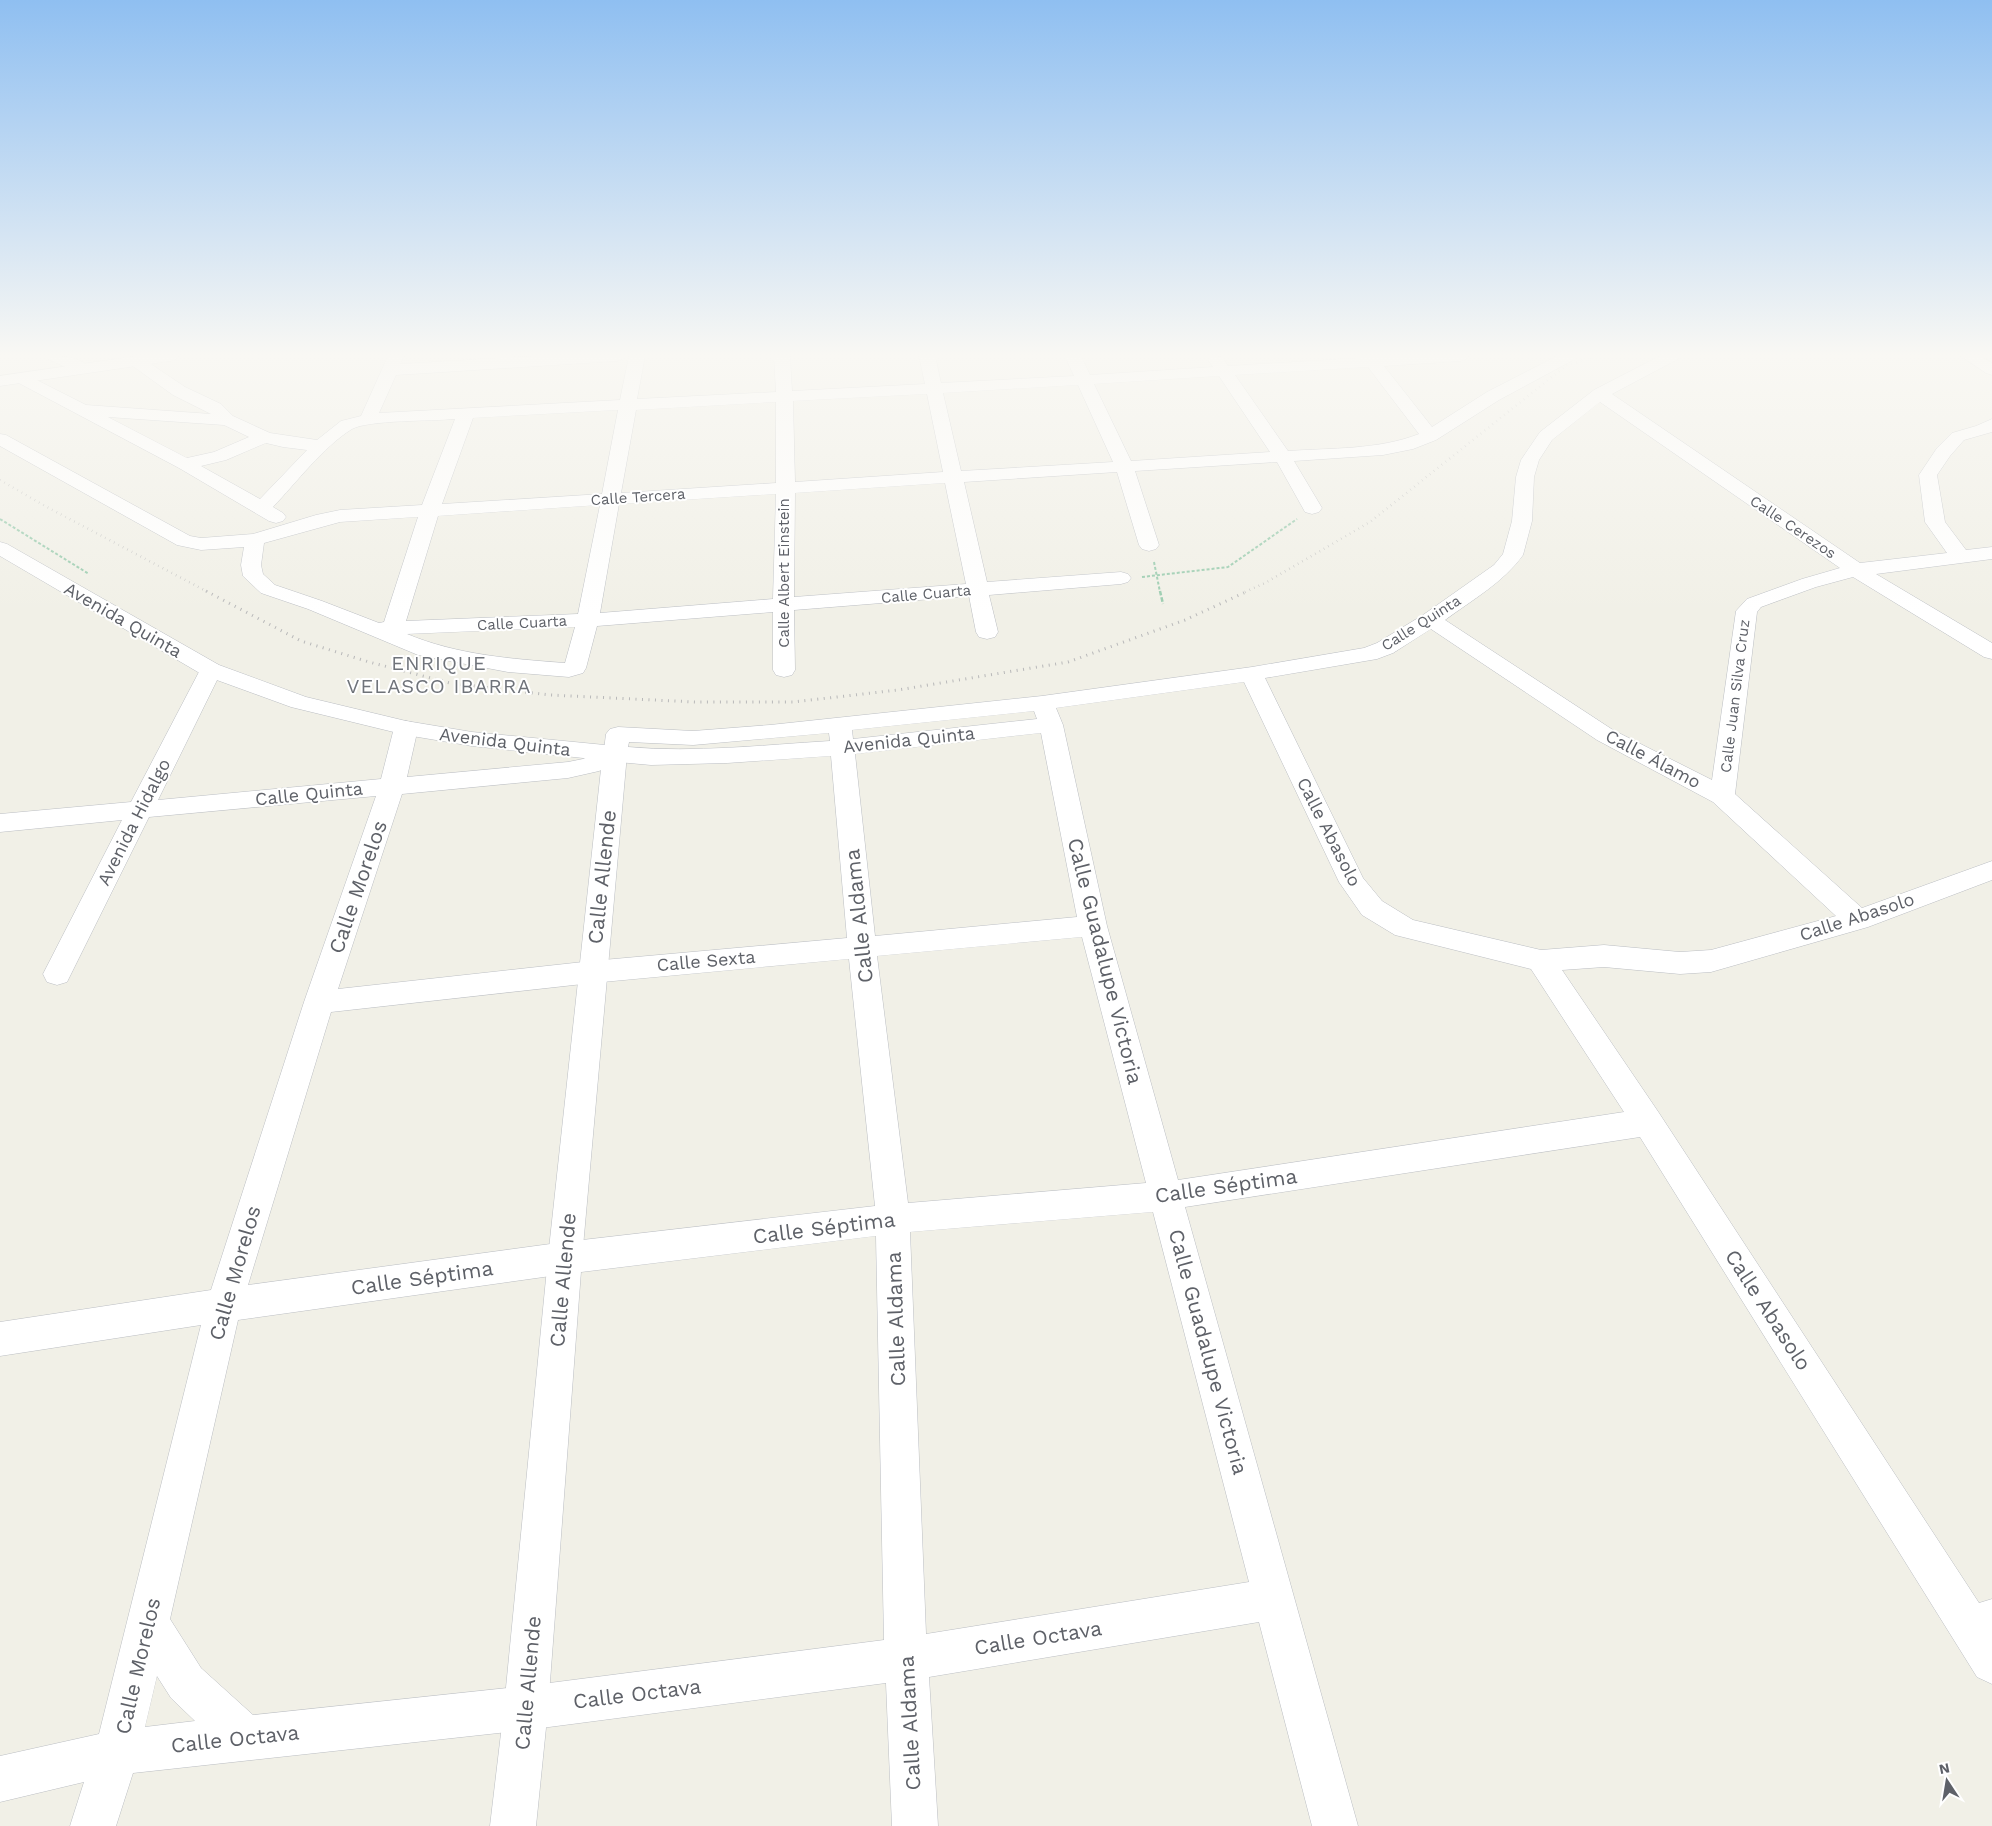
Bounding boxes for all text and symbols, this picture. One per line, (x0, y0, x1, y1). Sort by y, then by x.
street label: Calle Tercera (590, 485, 686, 509)
street label: Calle Cerezos (1747, 492, 1840, 562)
street label: Calle Albert Einstein (775, 498, 793, 648)
street label: Avenida Quinta (61, 577, 186, 662)
street label: Calle Cuarta (880, 581, 972, 607)
street label: Calle Quinta (1378, 591, 1464, 655)
street label: Calle Cuarta (476, 612, 568, 634)
street label: Calle Juan Silva Cruz (1717, 618, 1753, 774)
district label: ENRIQUE VELASCO IBARRA (347, 651, 531, 698)
street label: Avenida Quinta (842, 722, 976, 757)
street label: Avenida Quinta (438, 723, 572, 760)
street label: Calle Álamo (1602, 725, 1704, 792)
street label: Avenida Hidalgo (93, 755, 175, 889)
street label: Calle Abasolo (1293, 774, 1366, 890)
street label: Calle Quinta (254, 777, 364, 810)
street label: Calle Allende (582, 809, 621, 945)
street label: Calle Morelos (323, 817, 392, 957)
street label: Calle Guadalupe Victoria (1063, 835, 1148, 1087)
street label: Calle Aldama (839, 848, 878, 984)
street label: Calle Abasolo (1797, 888, 1917, 945)
street label: Calle Sexta (656, 946, 756, 975)
street label: Calle Séptima (1153, 1163, 1299, 1208)
street label: Calle Morelos (203, 1202, 266, 1343)
street label: Calle Séptima (751, 1206, 897, 1249)
street label: Calle Allende (544, 1212, 581, 1348)
street label: Calle Guadalupe Victoria (1164, 1226, 1253, 1477)
street label: Calle Abasolo (1720, 1245, 1817, 1375)
street label: Calle Aldama (881, 1251, 910, 1387)
street label: Calle Séptima (349, 1255, 495, 1300)
street label: Calle Morelos (110, 1595, 165, 1737)
street label: Calle Allende (509, 1615, 546, 1751)
street label: Calle Octava (972, 1615, 1104, 1660)
street label: Calle Aldama (893, 1655, 926, 1791)
street label: Calle Octava (572, 1673, 702, 1714)
street label: Calle Octava (170, 1719, 300, 1758)
north arrow (1922, 1756, 1972, 1806)
text: N (1938, 1759, 1951, 1777)

